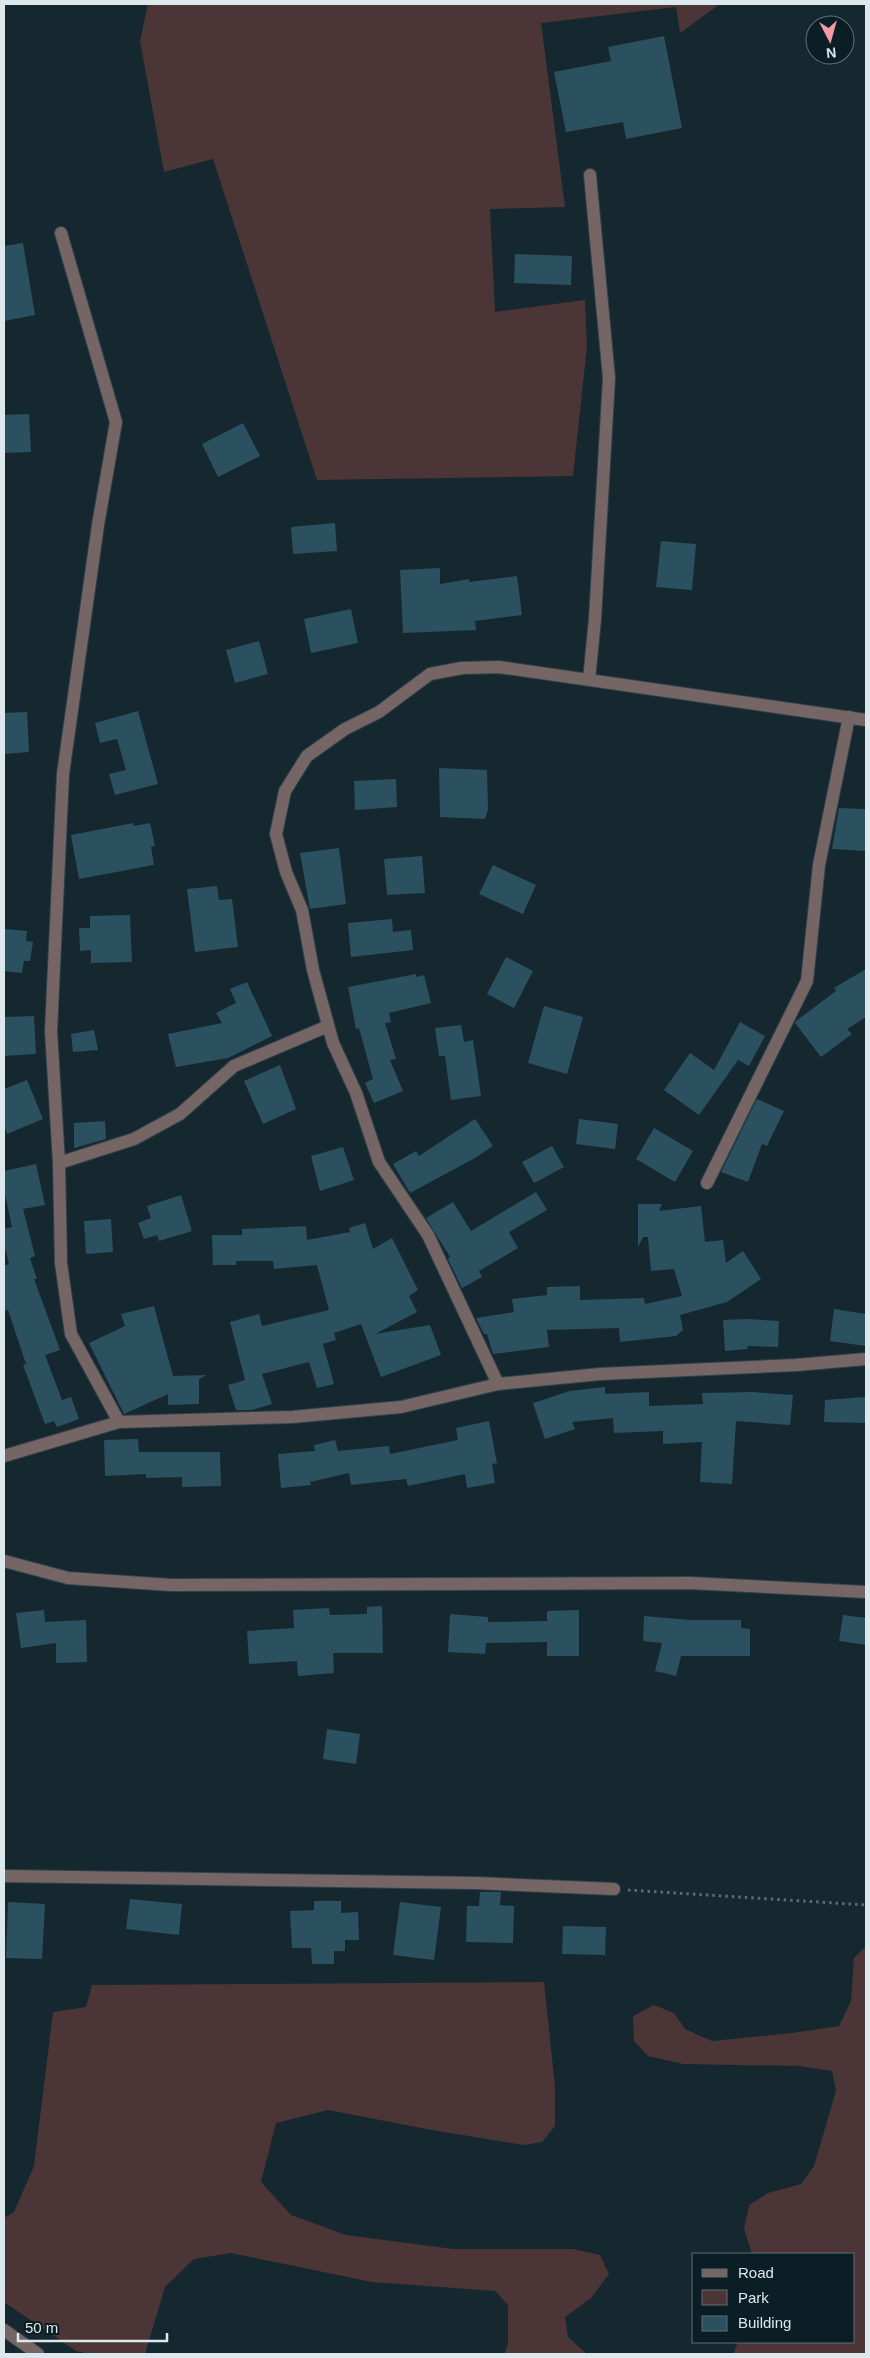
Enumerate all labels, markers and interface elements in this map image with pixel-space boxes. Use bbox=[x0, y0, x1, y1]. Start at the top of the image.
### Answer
north arrow bbox=[805, 15, 855, 65]
text: N bbox=[825, 44, 837, 61]
legend bbox=[692, 2253, 855, 2343]
text: Road bbox=[738, 2264, 774, 2281]
text: Park bbox=[738, 2289, 769, 2306]
scale bar bbox=[18, 2310, 166, 2342]
text: Building bbox=[738, 2314, 791, 2331]
text: 50 m bbox=[25, 2319, 58, 2336]

